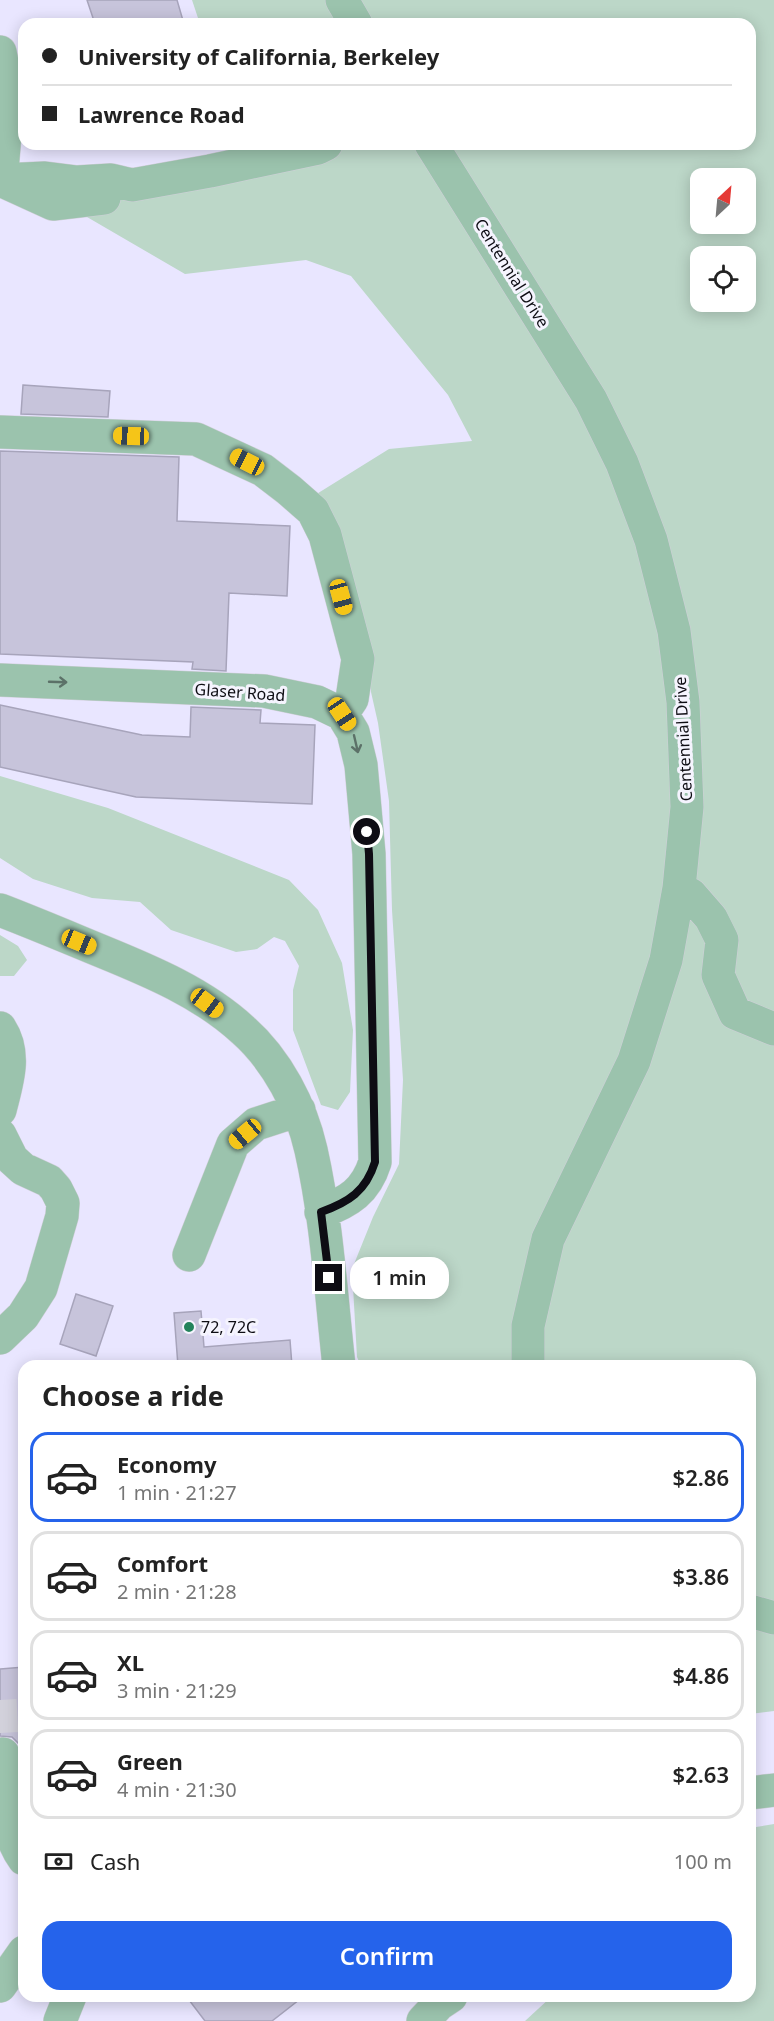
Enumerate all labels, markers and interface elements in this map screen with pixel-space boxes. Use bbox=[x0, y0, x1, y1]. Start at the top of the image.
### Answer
text: University of California, Berkeley bbox=[78, 41, 439, 71]
text: Lawrence Road bbox=[78, 99, 245, 129]
north arrow bbox=[690, 168, 756, 234]
map controls bbox=[690, 168, 756, 312]
street label: Centennial Drive bbox=[470, 214, 554, 332]
button: locate bbox=[690, 246, 756, 312]
car bbox=[113, 426, 149, 446]
car bbox=[227, 446, 267, 478]
car bbox=[328, 577, 354, 617]
street label: Centennial Drive bbox=[669, 676, 697, 802]
one-way arrow bbox=[48, 677, 68, 688]
street label: Glaser Road bbox=[194, 678, 286, 706]
car bbox=[324, 694, 360, 734]
one-way arrow bbox=[351, 734, 363, 753]
route start bbox=[353, 818, 380, 845]
car bbox=[59, 927, 99, 957]
car bbox=[187, 985, 227, 1021]
car bbox=[225, 1116, 265, 1152]
callout: 1 min bbox=[350, 1257, 449, 1299]
route end bbox=[315, 1264, 342, 1291]
text: 1 min bbox=[372, 1264, 427, 1291]
place label: 72, 72C bbox=[201, 1316, 256, 1338]
marker: 72, 72C bbox=[182, 1320, 196, 1334]
text: Choose a ride bbox=[42, 1377, 224, 1414]
text: Economy bbox=[117, 1449, 216, 1479]
icon: car bbox=[45, 1450, 99, 1504]
text: $2.86 bbox=[673, 1462, 729, 1492]
text: 1 min · 21:27 bbox=[117, 1479, 237, 1506]
text: Comfort bbox=[117, 1548, 208, 1578]
icon: car bbox=[45, 1549, 99, 1603]
text: $3.86 bbox=[673, 1561, 729, 1591]
text: 2 min · 21:28 bbox=[117, 1578, 237, 1605]
text: XL bbox=[117, 1647, 144, 1677]
icon: car bbox=[45, 1648, 99, 1702]
text: $4.86 bbox=[673, 1660, 729, 1690]
text: 3 min · 21:29 bbox=[117, 1677, 237, 1704]
text: Green bbox=[117, 1746, 183, 1776]
icon: car bbox=[45, 1747, 99, 1801]
text: $2.63 bbox=[673, 1759, 729, 1789]
text: 4 min · 21:30 bbox=[117, 1776, 237, 1803]
icon: cash bbox=[42, 1845, 75, 1878]
text: Cash bbox=[90, 1846, 140, 1876]
text: 100 m bbox=[674, 1848, 732, 1875]
button: Confirm bbox=[42, 1921, 732, 1990]

